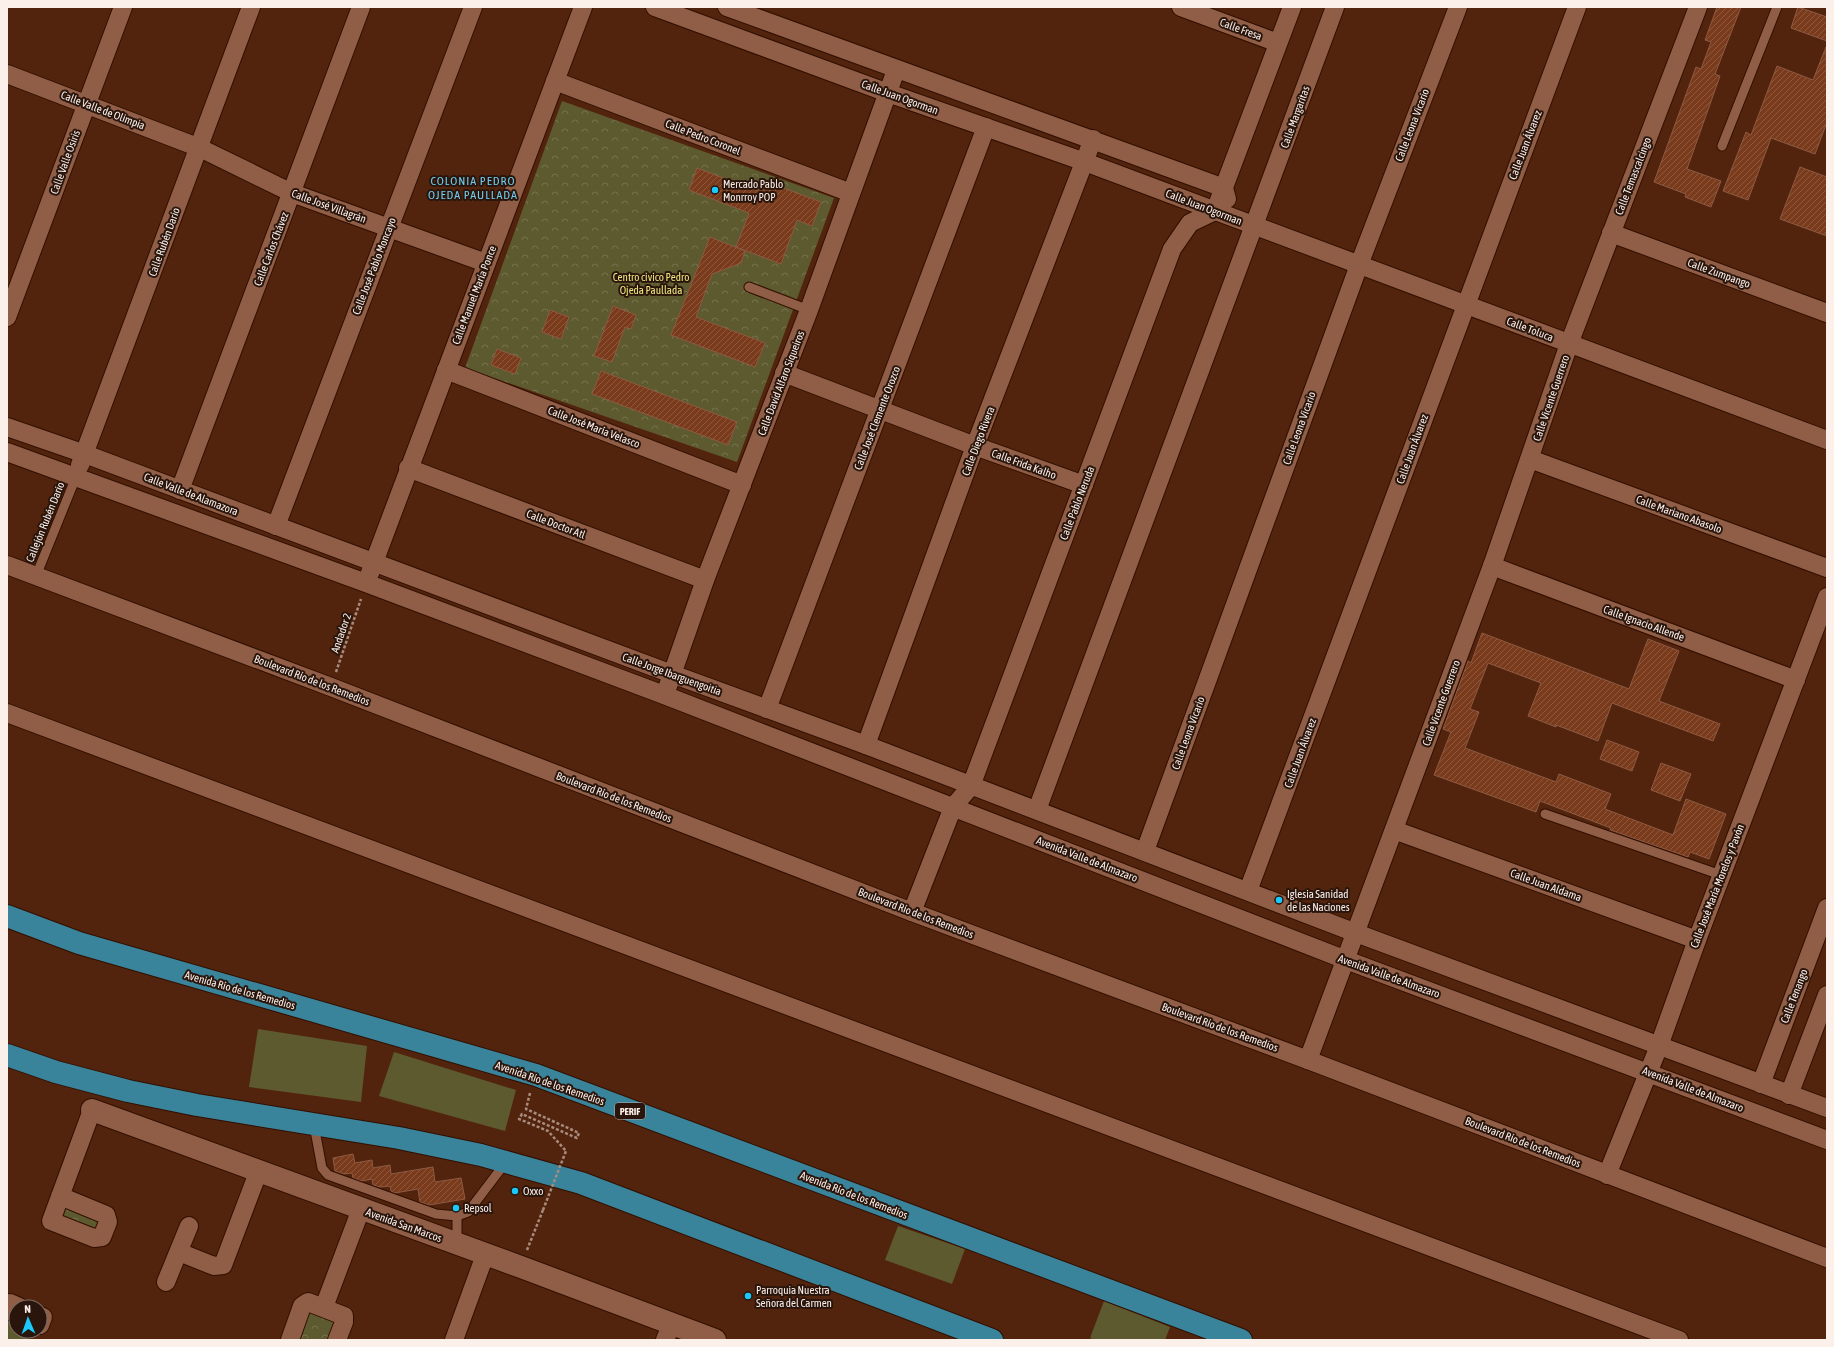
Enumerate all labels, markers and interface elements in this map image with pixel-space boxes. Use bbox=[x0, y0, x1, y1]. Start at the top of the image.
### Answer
street label: Calle Fresa bbox=[1218, 16, 1264, 42]
street label: Calle Juan Ogorman bbox=[860, 78, 940, 116]
street label: Calle Margaritas bbox=[1278, 84, 1312, 150]
street label: Calle Leona Vicario bbox=[1393, 87, 1431, 163]
street label: Calle Valle de Olimpia bbox=[59, 88, 147, 132]
street label: Calle Juan Álvarez bbox=[1506, 109, 1544, 181]
street label: Calle Pedro Coronel bbox=[664, 117, 742, 157]
street label: Calle Valle Osiris bbox=[48, 128, 82, 196]
street label: Calle Temascalcingo bbox=[1613, 136, 1653, 216]
district label: COLONIA PEDRO OJEDA PAULLADA bbox=[428, 174, 518, 202]
place label: Mercado Pablo Monrroy POP bbox=[723, 178, 783, 203]
marker: Mercado Pablo Monrroy POP bbox=[710, 185, 720, 195]
street label: Calle José Villagrán bbox=[290, 187, 368, 225]
street label: Calle Juan Ogorman bbox=[1164, 187, 1244, 227]
street label: Calle Rubén Dario bbox=[146, 206, 182, 278]
street label: Calle Carlos Chávez bbox=[251, 211, 291, 287]
street label: Calle José Pablo Moncayo bbox=[350, 216, 398, 316]
street label: Calle Manuel María Ponce bbox=[450, 244, 498, 346]
street label: Calle Zumpango bbox=[1686, 256, 1752, 290]
park label: Centro civico Pedro Ojeda Paullada bbox=[613, 271, 689, 296]
street label: Calle Toluca bbox=[1505, 315, 1555, 343]
street label: Calle David Alfaro Siqueiros bbox=[755, 329, 807, 437]
street label: Calle Vicente Guerrero bbox=[1531, 353, 1571, 443]
street label: Calle José Clemente Orozco bbox=[852, 365, 902, 471]
street label: Calle Leona Vicario bbox=[1280, 390, 1318, 466]
street label: Calle José María Velasco bbox=[546, 404, 642, 450]
street label: Calle Diego Rivera bbox=[959, 405, 997, 477]
street label: Calle Juan Álvarez bbox=[1394, 413, 1430, 485]
street label: Calle Frida Kalho bbox=[990, 447, 1058, 481]
street label: Calle Pablo Neruda bbox=[1057, 465, 1097, 541]
street label: Calle Valle de Alamazora bbox=[142, 470, 240, 518]
street label: Callejón Rubén Dario bbox=[23, 480, 67, 564]
street label: Calle Mariano Abasolo bbox=[1634, 493, 1724, 535]
street label: Calle Doctor Atl bbox=[525, 507, 587, 541]
street label: Calle Ignacio Allende bbox=[1602, 603, 1686, 643]
street label: Andador 2 bbox=[329, 611, 353, 655]
street label: Calle Jorge Ibarguengoitia bbox=[621, 651, 723, 697]
street label: Boulevard Río de los Remedios bbox=[253, 652, 372, 708]
street label: Calle Vicente Guerrero bbox=[1420, 659, 1462, 747]
street label: Calle Leona Vicario bbox=[1169, 695, 1207, 771]
street label: Calle Juan Álvarez bbox=[1282, 717, 1318, 789]
street label: Boulevard Río de los Remedios bbox=[555, 769, 674, 825]
street label: Calle José María Morelos y Pavón bbox=[1688, 822, 1746, 950]
street label: Avenida Valle de Almazaro bbox=[1035, 834, 1139, 884]
street label: Calle Juan Aldama bbox=[1509, 867, 1583, 903]
street label: Boulevard Río de los Remedios bbox=[857, 885, 976, 941]
place label: Iglesia Sanidad de las Naciones bbox=[1287, 888, 1350, 913]
marker: Iglesia Sanidad de las Naciones bbox=[1274, 895, 1284, 905]
street label: Avenida Valle de Almazaro bbox=[1336, 952, 1442, 1000]
street label: Calle Tenango bbox=[1778, 967, 1810, 1025]
street label: Avenida Río de los Remedios bbox=[183, 968, 297, 1012]
street label: Boulevard Río de los Remedios bbox=[1160, 1000, 1280, 1054]
street label: Avenida Río de los Remedios bbox=[494, 1059, 606, 1107]
street label: Avenida Valle de Almazaro bbox=[1641, 1064, 1745, 1114]
road number: PERIF bbox=[615, 1103, 645, 1119]
street label: Boulevard Río de los Remedios bbox=[1464, 1114, 1583, 1170]
street label: Avenida Río de los Remedios bbox=[798, 1169, 910, 1221]
place label: Oxxo bbox=[523, 1185, 543, 1197]
marker: Oxxo bbox=[510, 1186, 520, 1196]
place label: Repsol bbox=[464, 1202, 492, 1214]
marker: Repsol bbox=[451, 1203, 461, 1213]
street label: Avenida San Marcos bbox=[364, 1206, 444, 1244]
place label: Parroquia Nuestra Señora del Carmen bbox=[756, 1284, 832, 1309]
marker: Parroquia Nuestra Señora del Carmen bbox=[743, 1291, 753, 1301]
north arrow bbox=[8, 1299, 48, 1339]
text: N bbox=[24, 1303, 31, 1315]

